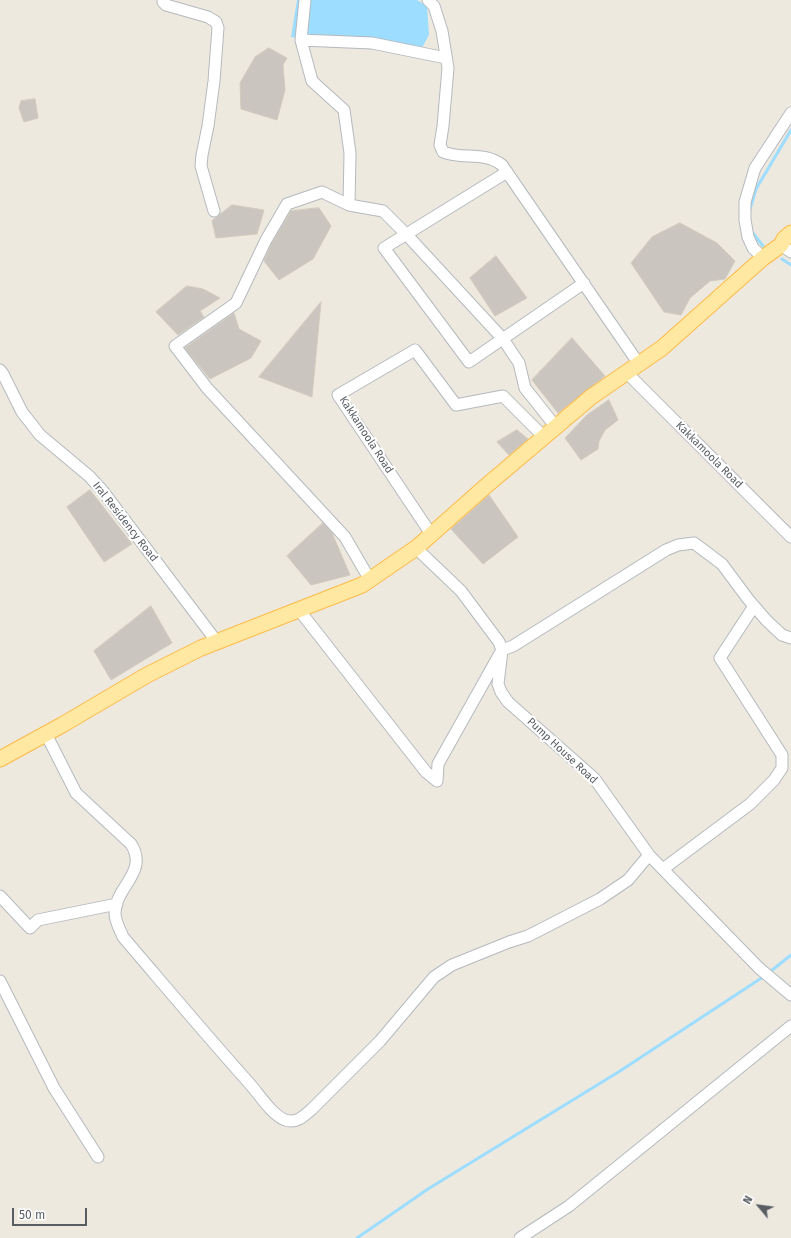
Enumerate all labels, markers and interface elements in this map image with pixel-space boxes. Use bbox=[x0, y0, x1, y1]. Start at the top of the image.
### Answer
street label: Kakkamoola Road bbox=[336, 394, 396, 476]
street label: Kakkamoola Road bbox=[673, 419, 745, 491]
street label: Iral Residency Road bbox=[90, 479, 160, 565]
street label: Pump House Road bbox=[524, 715, 600, 787]
north arrow bbox=[739, 1186, 779, 1226]
text: N bbox=[741, 1194, 756, 1206]
scale bar bbox=[14, 1200, 89, 1226]
text: 50 m bbox=[19, 1208, 45, 1222]

